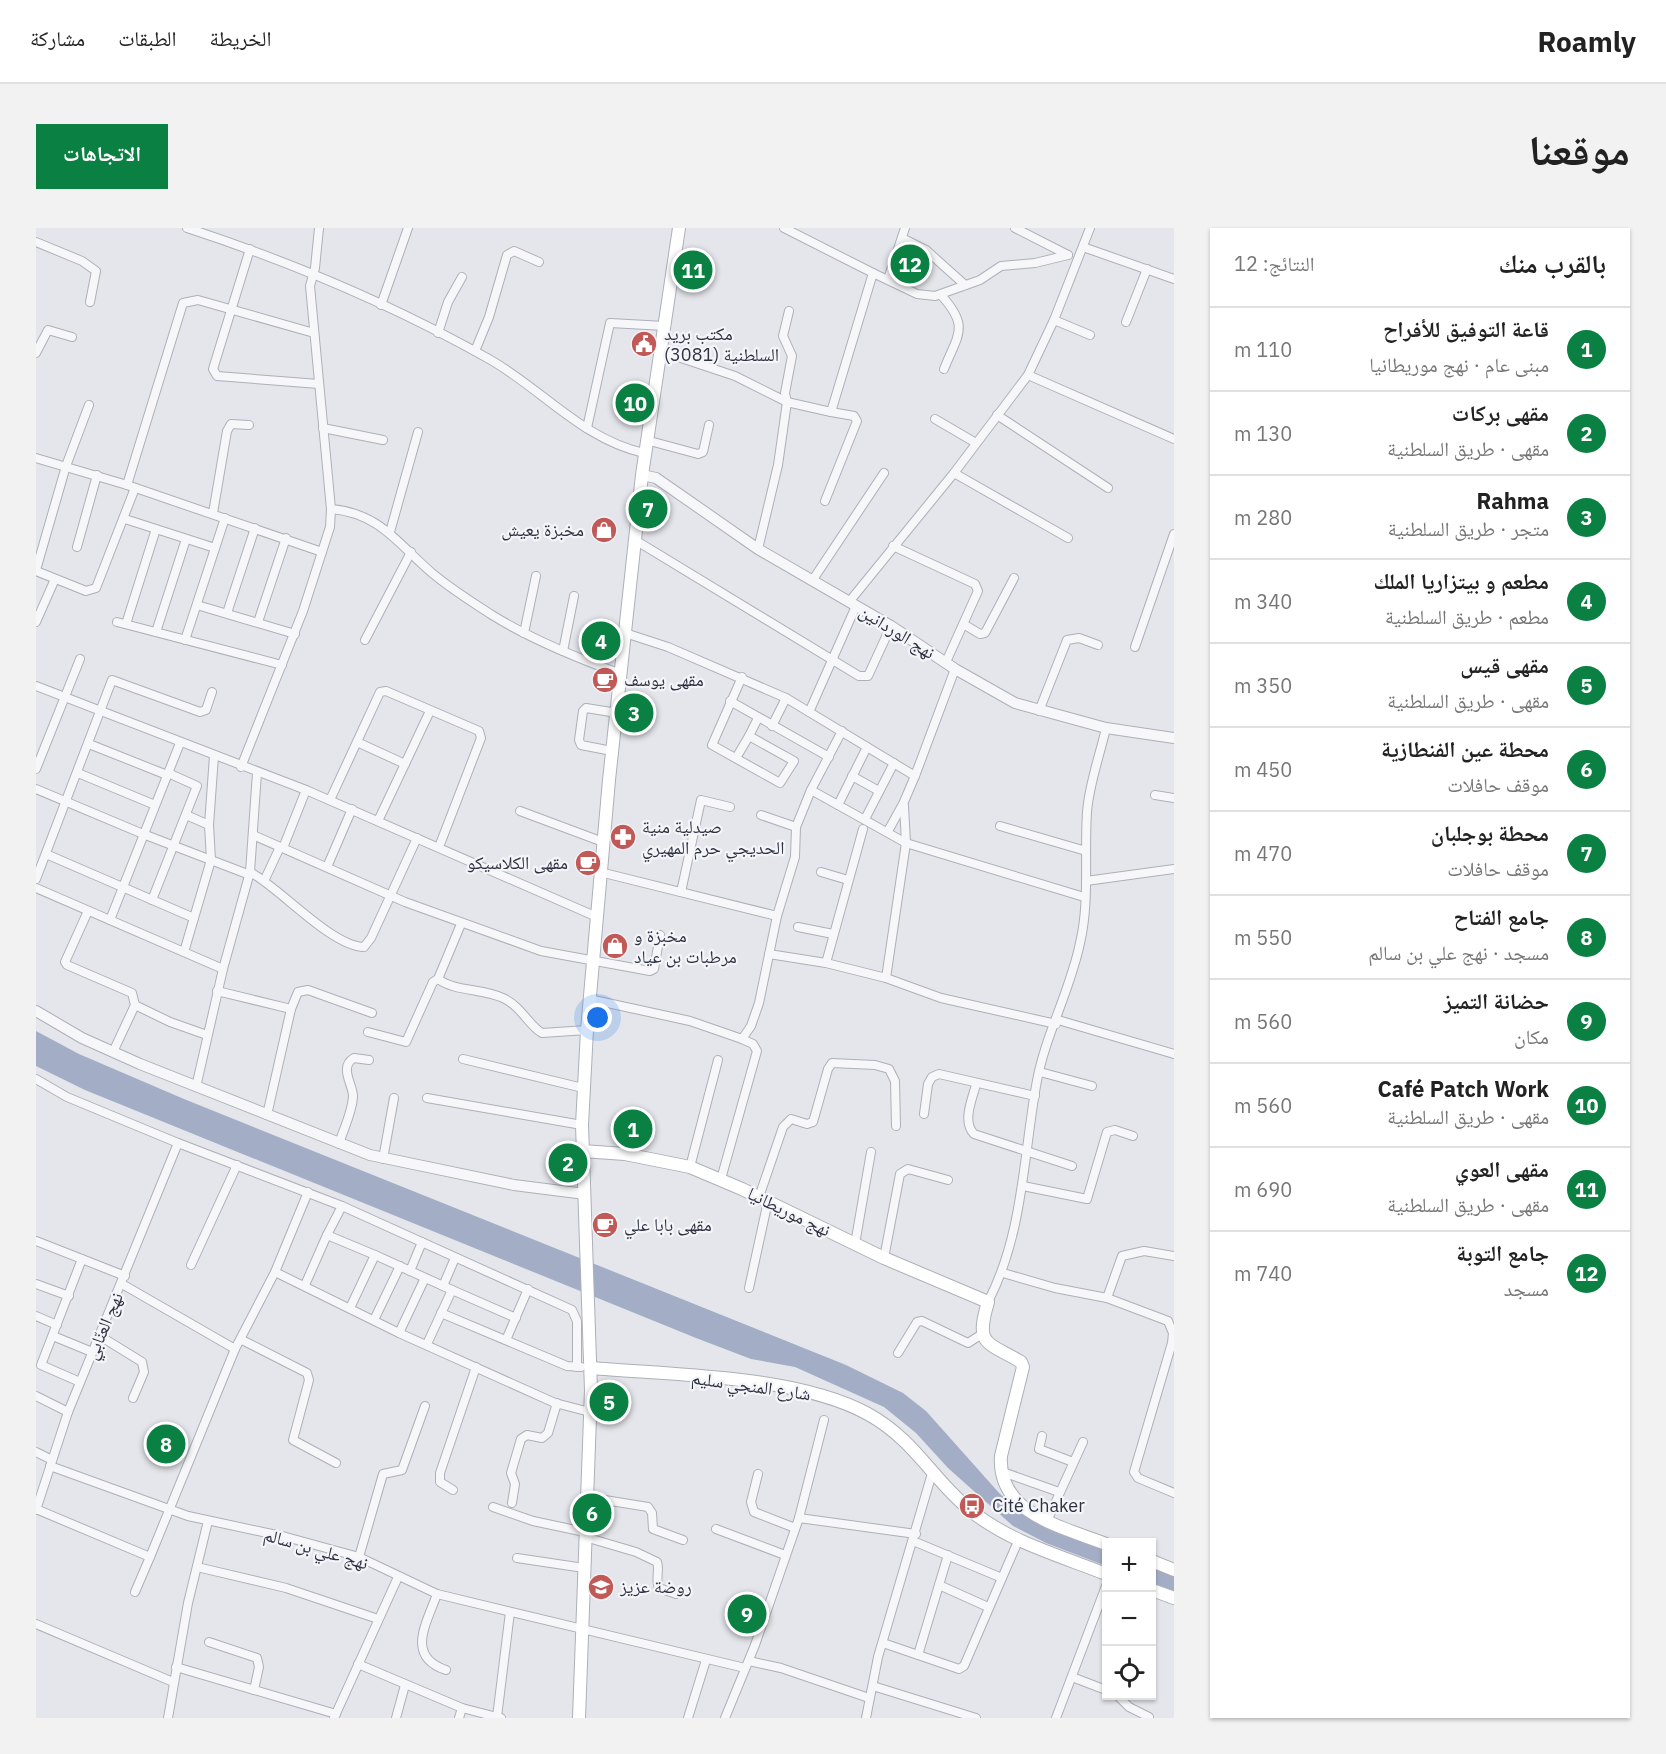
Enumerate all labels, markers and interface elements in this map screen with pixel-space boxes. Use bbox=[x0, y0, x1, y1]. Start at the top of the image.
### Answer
text: Roamly bbox=[1538, 23, 1636, 60]
text: مشاركة bbox=[30, 24, 85, 52]
text: الطبقات bbox=[118, 24, 177, 52]
text: الخريطة bbox=[210, 24, 271, 52]
text: موقعنا bbox=[1529, 122, 1630, 177]
button: الاتجاهات bbox=[36, 124, 168, 189]
pin: 12 bbox=[890, 242, 930, 286]
text: بالقرب منك bbox=[1498, 246, 1606, 280]
pin: 11 bbox=[674, 248, 712, 292]
text: النتائج: 12 bbox=[1234, 250, 1314, 277]
text: قاعة التوفيق للأفراح bbox=[1383, 314, 1549, 343]
place label: مكتب بريد السلطنية (3081) bbox=[664, 322, 779, 366]
public building icon: مكتب بريد السلطنية (3081) bbox=[629, 329, 659, 359]
text: 110 m bbox=[1234, 336, 1292, 363]
text: 1 bbox=[1581, 336, 1593, 363]
text: مبنى عام · نهج موريطانيا bbox=[1369, 351, 1549, 378]
pin: 10 bbox=[616, 380, 654, 426]
text: مقهى بركات bbox=[1452, 398, 1549, 427]
text: 130 m bbox=[1234, 420, 1292, 447]
text: 2 bbox=[1581, 420, 1593, 447]
text: مقهى · طريق السلطنية bbox=[1387, 435, 1549, 462]
pin: 7 bbox=[628, 486, 668, 532]
text: Rahma bbox=[1477, 486, 1549, 515]
text: 280 m bbox=[1234, 504, 1292, 531]
text: 3 bbox=[1581, 504, 1593, 531]
shop icon: مخبزة يعيش bbox=[589, 515, 619, 545]
text: متجر · طريق السلطنية bbox=[1388, 515, 1549, 542]
place label: مخبزة يعيش bbox=[501, 518, 584, 541]
text: مطعم و بيتزاريا الملك bbox=[1374, 566, 1549, 595]
text: 340 m bbox=[1234, 588, 1292, 615]
text: 4 bbox=[1581, 588, 1593, 615]
street label: نهج الوردانين bbox=[855, 599, 940, 665]
text: مطعم · طريق السلطنية bbox=[1385, 603, 1549, 630]
pin: 4 bbox=[582, 618, 620, 664]
text: مقهى قيس bbox=[1460, 650, 1549, 679]
cafe icon: مقهى يوسف bbox=[590, 665, 620, 695]
place label: مقهى يوسف bbox=[624, 668, 704, 691]
text: 350 m bbox=[1234, 672, 1292, 699]
text: 5 bbox=[1581, 672, 1593, 699]
text: مقهى · طريق السلطنية bbox=[1387, 687, 1549, 714]
pin: 3 bbox=[614, 690, 654, 736]
text: محطة عين الفنطازية bbox=[1381, 734, 1549, 763]
text: 450 m bbox=[1234, 756, 1292, 783]
text: 6 bbox=[1581, 756, 1593, 783]
text: موقف حافلات bbox=[1447, 771, 1549, 798]
place label: صيدلية منية الحديجي حرم المهيري bbox=[642, 815, 784, 863]
text: محطة بوجلبان bbox=[1431, 818, 1549, 847]
pharmacy icon: صيدلية منية الحديجي حرم المهيري bbox=[608, 822, 638, 852]
text: 470 m bbox=[1234, 840, 1292, 867]
text: 7 bbox=[1581, 840, 1593, 867]
cafe icon: مقهى الكلاسيكو bbox=[573, 848, 603, 878]
place label: مقهى الكلاسيكو bbox=[467, 851, 568, 874]
text: موقف حافلات bbox=[1447, 855, 1549, 882]
text: جامع الفتاح bbox=[1454, 902, 1549, 931]
place label: مخبزة و مرطبات بن عياد bbox=[634, 924, 737, 968]
text: 550 m bbox=[1234, 924, 1292, 951]
text: 8 bbox=[1581, 924, 1593, 951]
shop icon: مخبزة و مرطبات بن عياد bbox=[600, 931, 630, 961]
text: مسجد · نهج علي بن سالم bbox=[1368, 939, 1549, 966]
text: حضانة التميز bbox=[1444, 986, 1549, 1015]
your location bbox=[583, 1003, 612, 1032]
text: 560 m bbox=[1234, 1008, 1292, 1035]
text: 9 bbox=[1581, 1008, 1593, 1035]
text: مكان bbox=[1514, 1023, 1549, 1050]
text: Café Patch Work bbox=[1377, 1074, 1549, 1103]
text: 560 m bbox=[1234, 1092, 1292, 1119]
text: 10 bbox=[1575, 1092, 1599, 1119]
text: مقهى · طريق السلطنية bbox=[1387, 1103, 1549, 1130]
pin: 1 bbox=[614, 1106, 652, 1152]
pin: 2 bbox=[548, 1140, 588, 1186]
text: مقهى العوي bbox=[1455, 1154, 1549, 1183]
text: 690 m bbox=[1234, 1176, 1292, 1203]
text: 11 bbox=[1575, 1176, 1599, 1203]
street label: نهج موريطانيا bbox=[743, 1182, 835, 1242]
text: مقهى · طريق السلطنية bbox=[1387, 1191, 1549, 1218]
cafe icon: مقهى بابا علي bbox=[590, 1210, 620, 1240]
place label: مقهى بابا علي bbox=[624, 1213, 712, 1240]
text: جامع التوبة bbox=[1456, 1238, 1549, 1267]
text: 740 m bbox=[1234, 1260, 1292, 1287]
text: 12 bbox=[1575, 1260, 1599, 1287]
text: مسجد bbox=[1504, 1275, 1549, 1302]
street label: نهج العنّابي bbox=[79, 1289, 131, 1364]
street label: شارع المنجي سليم bbox=[690, 1366, 812, 1409]
pin: 5 bbox=[590, 1380, 628, 1424]
pin: 8 bbox=[146, 1422, 186, 1466]
pin: 6 bbox=[572, 1490, 612, 1536]
bus stop icon: Cité Chaker bbox=[957, 1491, 987, 1521]
place label: Cité Chaker bbox=[992, 1494, 1085, 1517]
street label: نهج علي بن سالم bbox=[260, 1523, 371, 1578]
map controls bbox=[1102, 1538, 1156, 1700]
button: + bbox=[1102, 1538, 1156, 1592]
school or university icon: روضة عزيز bbox=[586, 1572, 616, 1602]
place label: روضة عزيز bbox=[619, 1575, 692, 1598]
pin: 9 bbox=[728, 1592, 766, 1636]
button: − bbox=[1102, 1592, 1156, 1646]
button: locate bbox=[1102, 1646, 1156, 1700]

